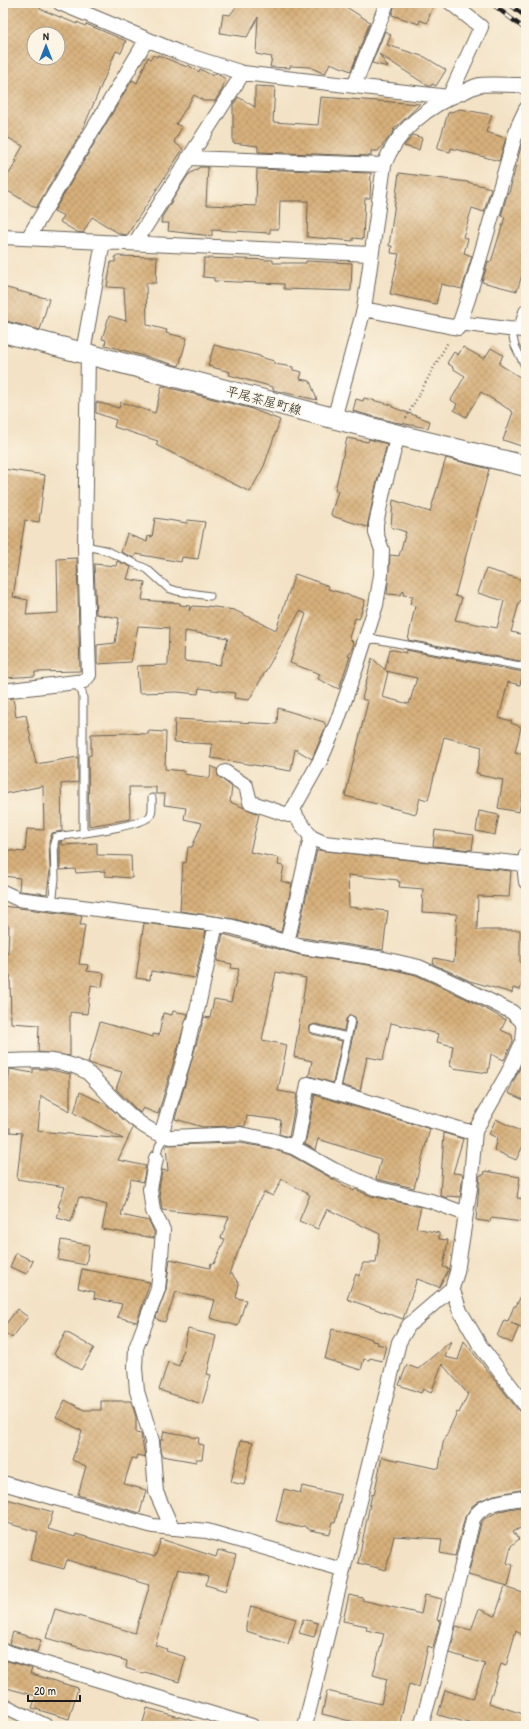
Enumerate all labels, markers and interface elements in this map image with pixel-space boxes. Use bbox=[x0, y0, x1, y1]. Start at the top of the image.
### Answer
north arrow bbox=[26, 26, 66, 66]
text: N bbox=[43, 29, 49, 43]
street label: 平尾茶屋町線 bbox=[224, 381, 305, 419]
scale bar bbox=[28, 1677, 80, 1703]
text: 20 m bbox=[34, 1682, 56, 1699]

